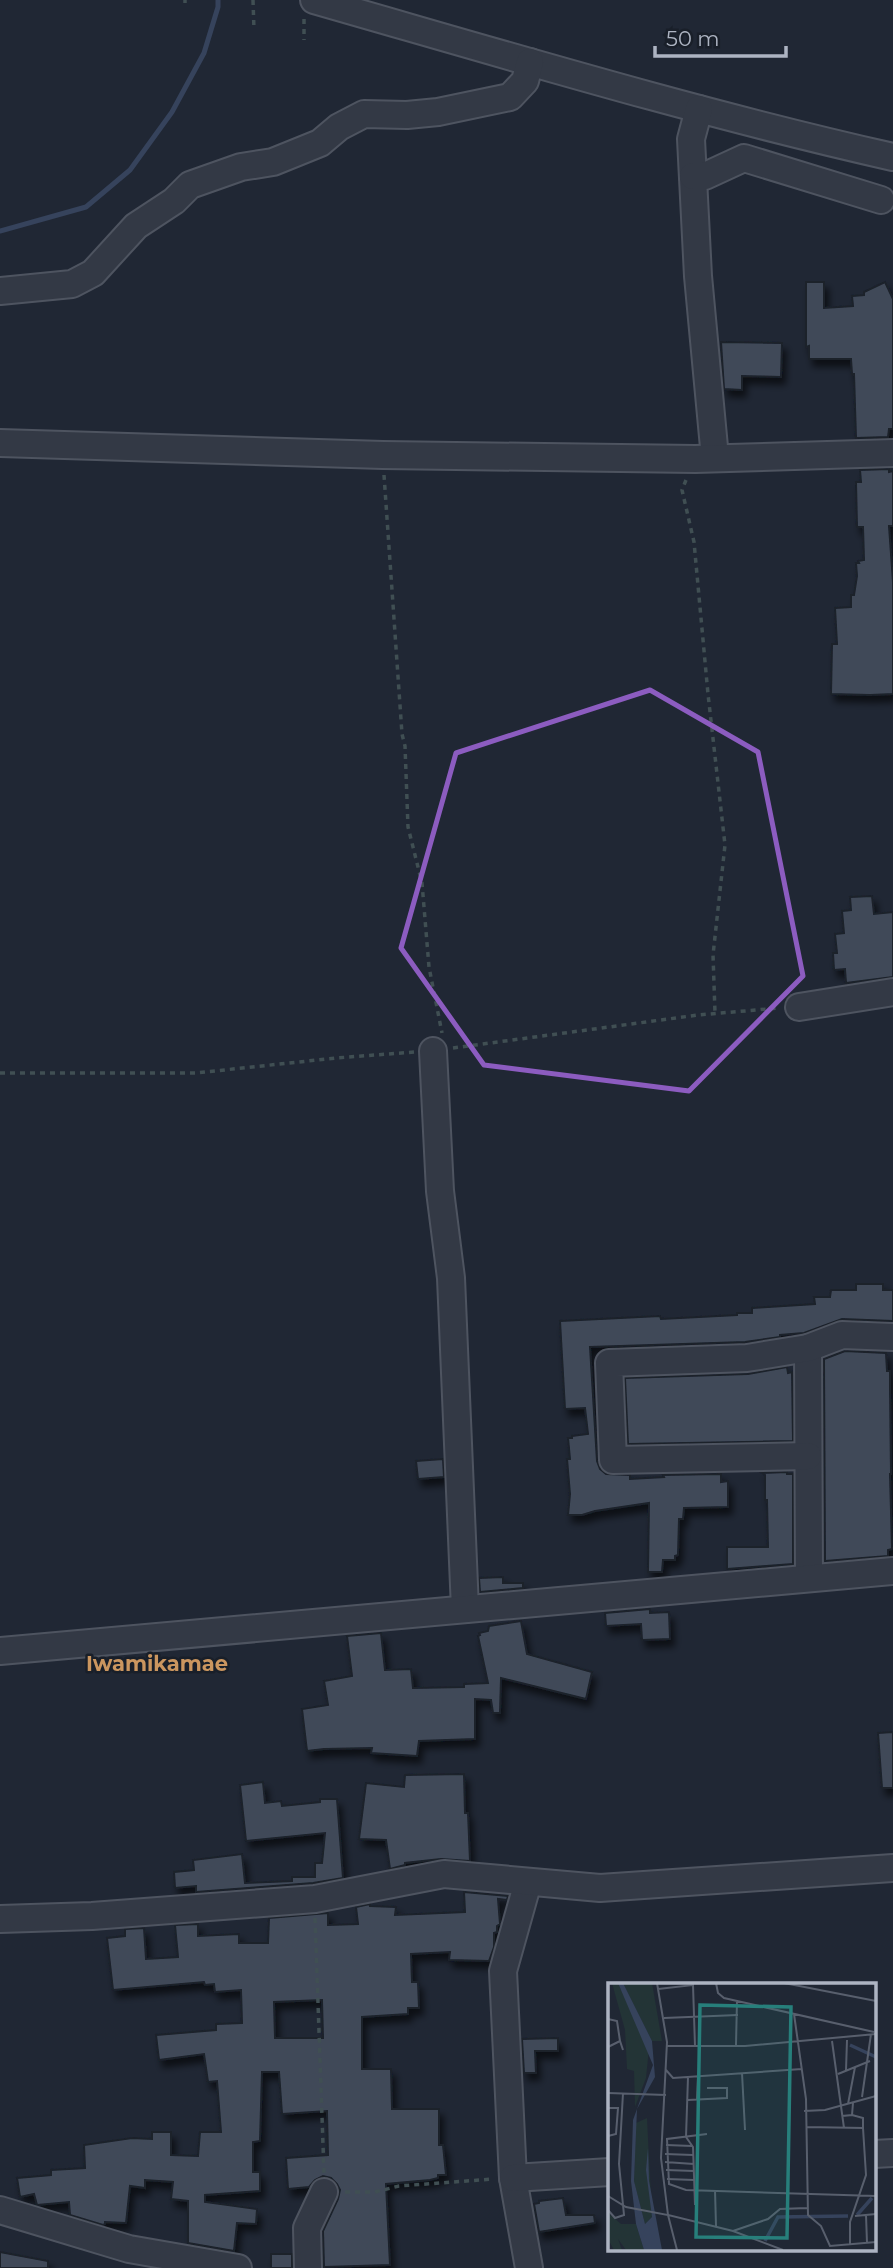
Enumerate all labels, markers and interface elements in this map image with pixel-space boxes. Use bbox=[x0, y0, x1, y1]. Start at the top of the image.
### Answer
scale bar bbox=[655, 14, 786, 58]
text: 50 m bbox=[666, 26, 720, 51]
district label: Iwamikamae bbox=[86, 1651, 228, 1676]
inset map bbox=[608, 1983, 876, 2250]

